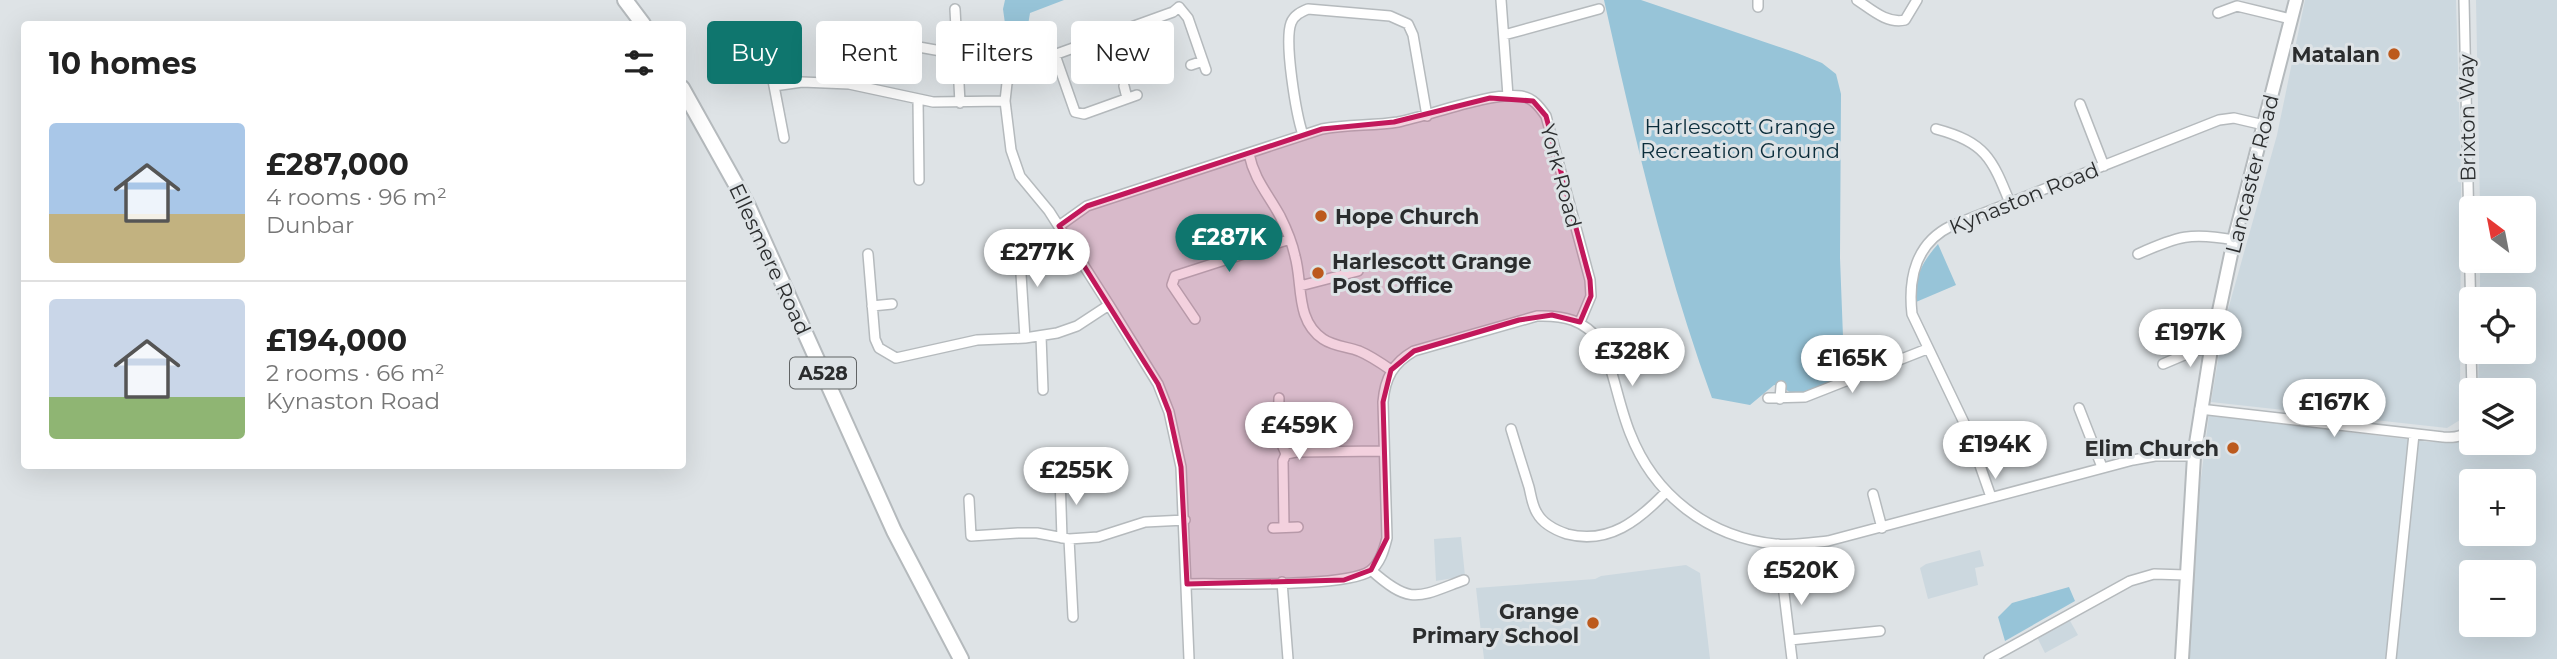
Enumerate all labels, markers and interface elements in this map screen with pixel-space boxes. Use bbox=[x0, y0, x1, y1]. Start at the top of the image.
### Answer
chip: Buy bbox=[707, 21, 802, 84]
chip: Rent bbox=[816, 21, 922, 84]
chip: Filters bbox=[936, 21, 1057, 84]
chip: New bbox=[1071, 21, 1174, 84]
place label: Matalan bbox=[2291, 42, 2380, 67]
icon: filters bbox=[620, 44, 658, 82]
text: 10 homes bbox=[49, 45, 197, 82]
marker: Matalan bbox=[2386, 46, 2402, 62]
street label: Brixton Way bbox=[2453, 53, 2481, 182]
street label: Lancaster Road bbox=[2220, 92, 2284, 256]
park label: Harlescott Grange Recreation Ground bbox=[1640, 114, 1840, 163]
street label: York Road bbox=[1535, 121, 1587, 231]
text: £287,000 bbox=[266, 146, 409, 183]
icon: home bbox=[105, 151, 189, 235]
street label: Kynaston Road bbox=[1946, 157, 2102, 239]
street label: Ellesmere Road bbox=[724, 179, 816, 339]
text: 4 rooms · 96 m² bbox=[266, 183, 447, 211]
north arrow bbox=[2459, 196, 2536, 273]
map controls bbox=[2459, 196, 2536, 637]
place label: Hope Church bbox=[1335, 204, 1479, 229]
marker: Hope Church bbox=[1313, 208, 1329, 224]
text: Dunbar bbox=[266, 211, 354, 239]
pin: £287K bbox=[1180, 215, 1278, 274]
text: £287K bbox=[1191, 223, 1267, 251]
pin: £277K bbox=[988, 230, 1086, 289]
text: £277K bbox=[1000, 238, 1074, 266]
place label: Harlescott Grange Post Office bbox=[1332, 249, 1532, 298]
marker: Harlescott Grange Post Office bbox=[1310, 265, 1326, 281]
button: locate bbox=[2459, 287, 2536, 364]
pin: £197K bbox=[2141, 310, 2239, 369]
text: £197K bbox=[2155, 318, 2225, 346]
text: £194,000 bbox=[266, 322, 407, 359]
icon: home bbox=[105, 327, 189, 411]
pin: £328K bbox=[1583, 328, 1681, 388]
pin: £165K bbox=[1803, 336, 1901, 395]
text: £328K bbox=[1595, 337, 1669, 365]
text: £165K bbox=[1817, 344, 1887, 372]
road number: A528 bbox=[790, 358, 856, 388]
text: 2 rooms · 66 m² bbox=[266, 359, 445, 387]
button: layers bbox=[2459, 378, 2536, 455]
pin: £167K bbox=[2285, 380, 2383, 439]
text: Kynaston Road bbox=[266, 387, 440, 415]
text: £167K bbox=[2299, 388, 2369, 416]
pin: £459K bbox=[1250, 402, 1348, 462]
text: £459K bbox=[1261, 411, 1337, 439]
pin: £194K bbox=[1946, 421, 2044, 481]
text: £194K bbox=[1959, 430, 2031, 458]
place label: Elim Church bbox=[2084, 436, 2219, 461]
marker: Elim Church bbox=[2225, 440, 2241, 456]
pin: £255K bbox=[1027, 448, 1125, 507]
text: £255K bbox=[1040, 456, 1112, 484]
button: + bbox=[2459, 469, 2536, 546]
pin: £520K bbox=[1752, 548, 1850, 607]
text: £520K bbox=[1764, 556, 1838, 584]
button: − bbox=[2459, 560, 2536, 637]
place label: Grange Primary School bbox=[1412, 599, 1579, 648]
marker: Grange Primary School bbox=[1585, 615, 1601, 631]

